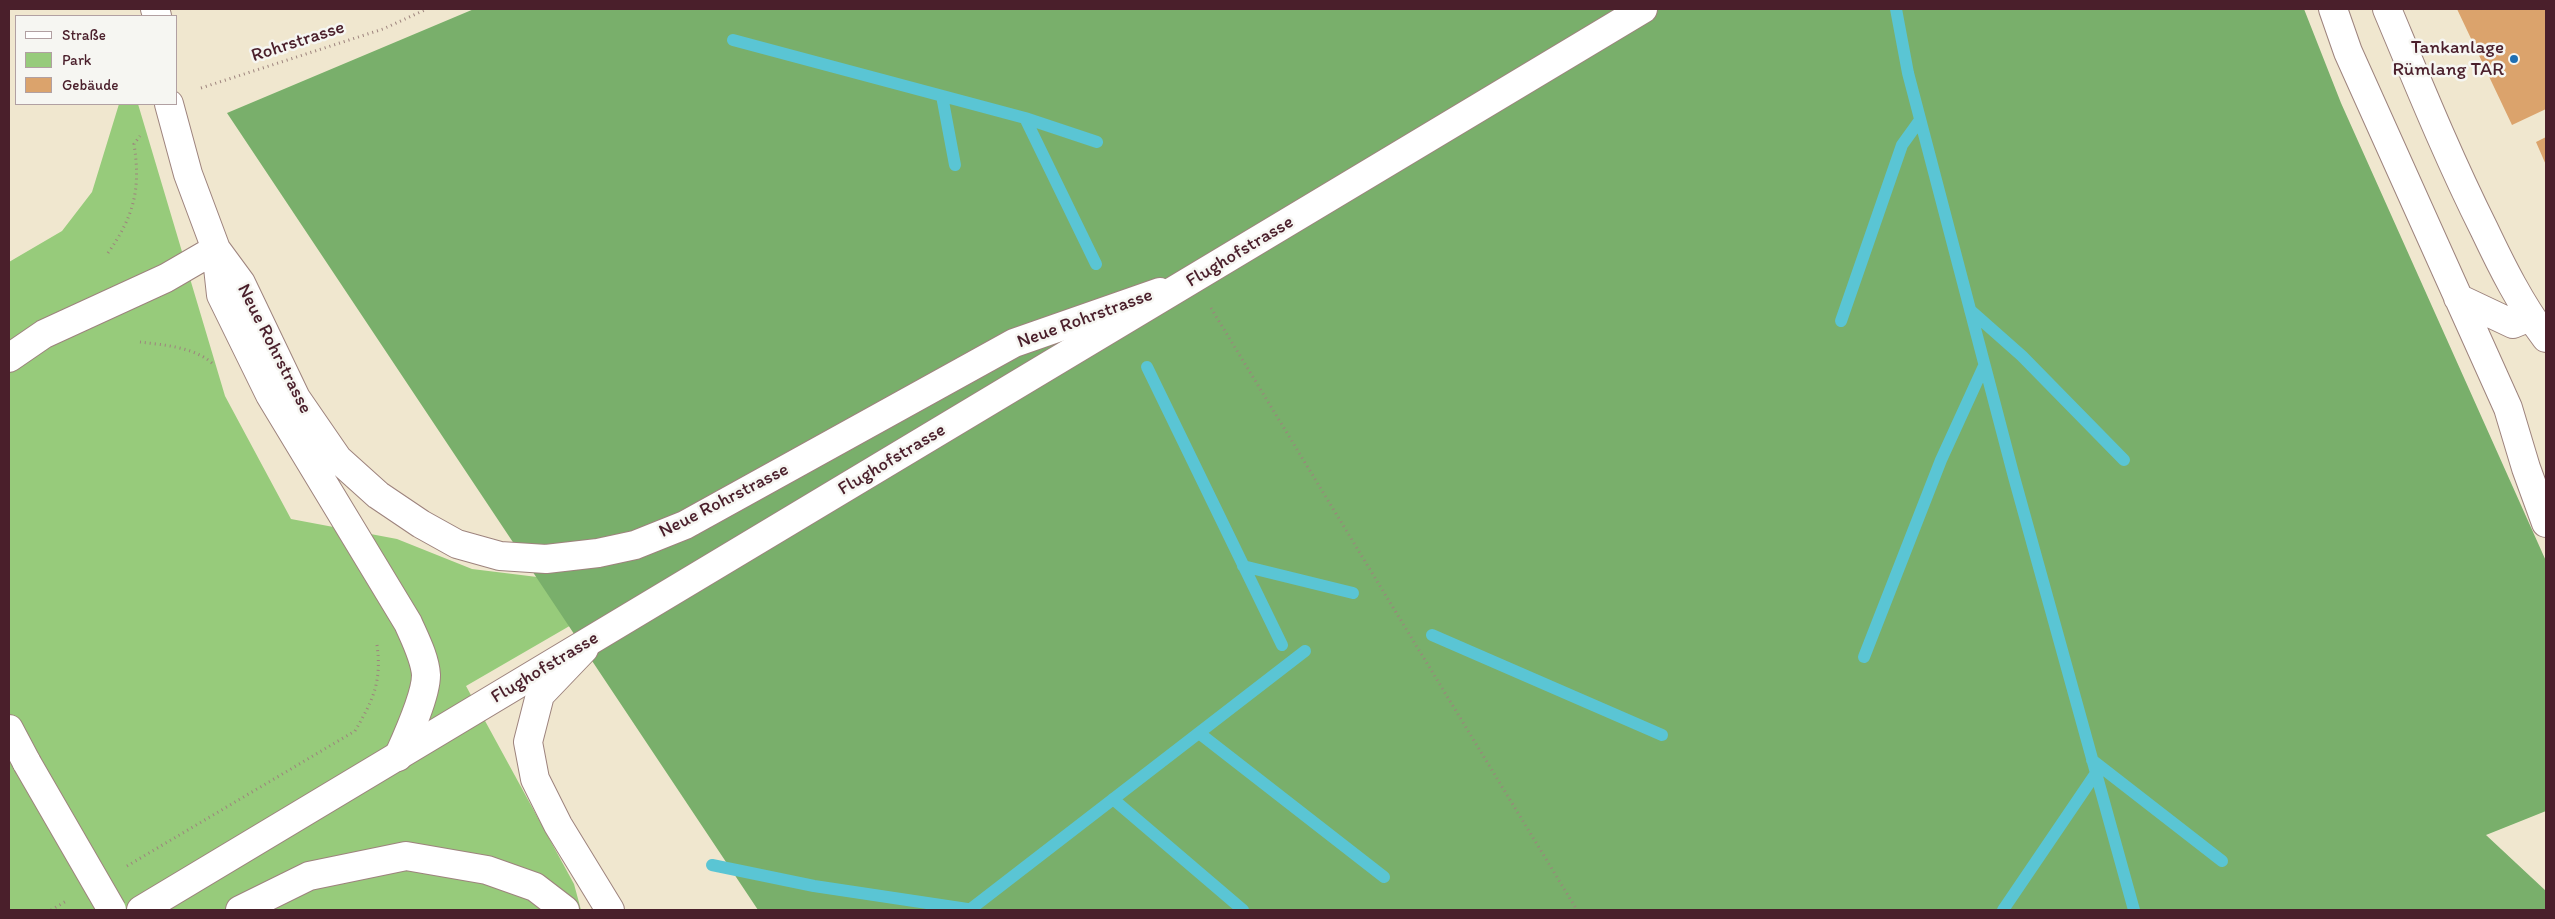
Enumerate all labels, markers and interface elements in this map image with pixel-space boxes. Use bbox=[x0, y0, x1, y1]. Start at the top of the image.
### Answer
legend bbox=[15, 15, 178, 105]
street label: Rohrstrasse bbox=[248, 16, 348, 68]
text: Straße bbox=[62, 26, 106, 44]
place label: Tankanlage Rümlang TAR bbox=[2392, 37, 2504, 81]
text: Park bbox=[62, 51, 92, 69]
marker: Tankanlage Rümlang TAR bbox=[2508, 53, 2520, 65]
text: Gebäude bbox=[62, 76, 119, 94]
street label: Flughofstrasse bbox=[1182, 211, 1298, 293]
street label: Neue Rohrstrasse bbox=[231, 280, 317, 418]
street label: Neue Rohrstrasse bbox=[1014, 284, 1156, 354]
street label: Flughofstrasse bbox=[834, 419, 950, 501]
street label: Neue Rohrstrasse bbox=[655, 458, 793, 544]
street label: Flughofstrasse bbox=[487, 627, 603, 709]

